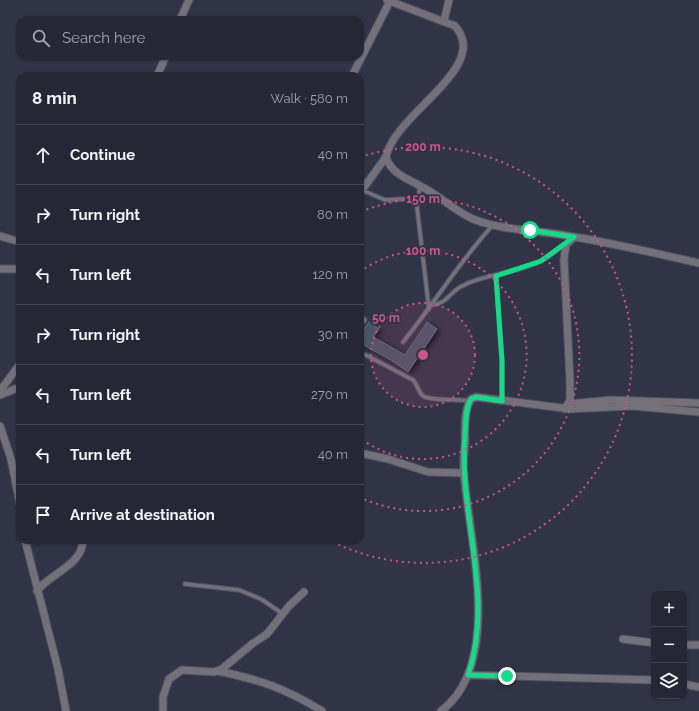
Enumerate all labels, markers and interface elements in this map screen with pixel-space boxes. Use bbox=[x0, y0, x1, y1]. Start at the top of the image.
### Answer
search box bbox=[16, 16, 364, 60]
icon: search bbox=[30, 27, 52, 49]
text: Search here bbox=[62, 29, 145, 47]
text: 8 min bbox=[32, 88, 77, 108]
text: Walk · 580 m bbox=[270, 91, 348, 106]
text: 200 m bbox=[405, 140, 441, 154]
icon: ahead bbox=[32, 144, 54, 166]
text: Continue bbox=[70, 146, 135, 164]
text: 40 m bbox=[318, 147, 348, 162]
text: 150 m bbox=[406, 192, 440, 206]
icon: right bbox=[32, 204, 54, 226]
text: Turn right bbox=[70, 206, 140, 224]
text: 80 m bbox=[317, 207, 348, 222]
route start bbox=[521, 221, 539, 239]
text: 100 m bbox=[406, 244, 440, 258]
icon: left bbox=[32, 264, 54, 286]
text: Turn left bbox=[70, 266, 131, 284]
text: 120 m bbox=[312, 267, 348, 282]
text: 50 m bbox=[372, 311, 400, 325]
icon: right bbox=[32, 324, 54, 346]
text: Turn right bbox=[70, 326, 140, 344]
text: 30 m bbox=[318, 327, 348, 342]
centre of rings bbox=[416, 348, 430, 362]
icon: left bbox=[32, 384, 54, 406]
text: Turn left bbox=[70, 386, 131, 404]
text: 270 m bbox=[311, 387, 348, 402]
icon: left bbox=[32, 444, 54, 466]
text: Turn left bbox=[70, 446, 131, 464]
text: 40 m bbox=[318, 447, 348, 462]
icon: arrive bbox=[32, 504, 54, 526]
text: Arrive at destination bbox=[70, 506, 215, 524]
map controls bbox=[651, 591, 687, 699]
button: + bbox=[651, 591, 687, 627]
button: − bbox=[651, 627, 687, 663]
button: layers bbox=[651, 663, 687, 699]
route end bbox=[498, 667, 516, 685]

